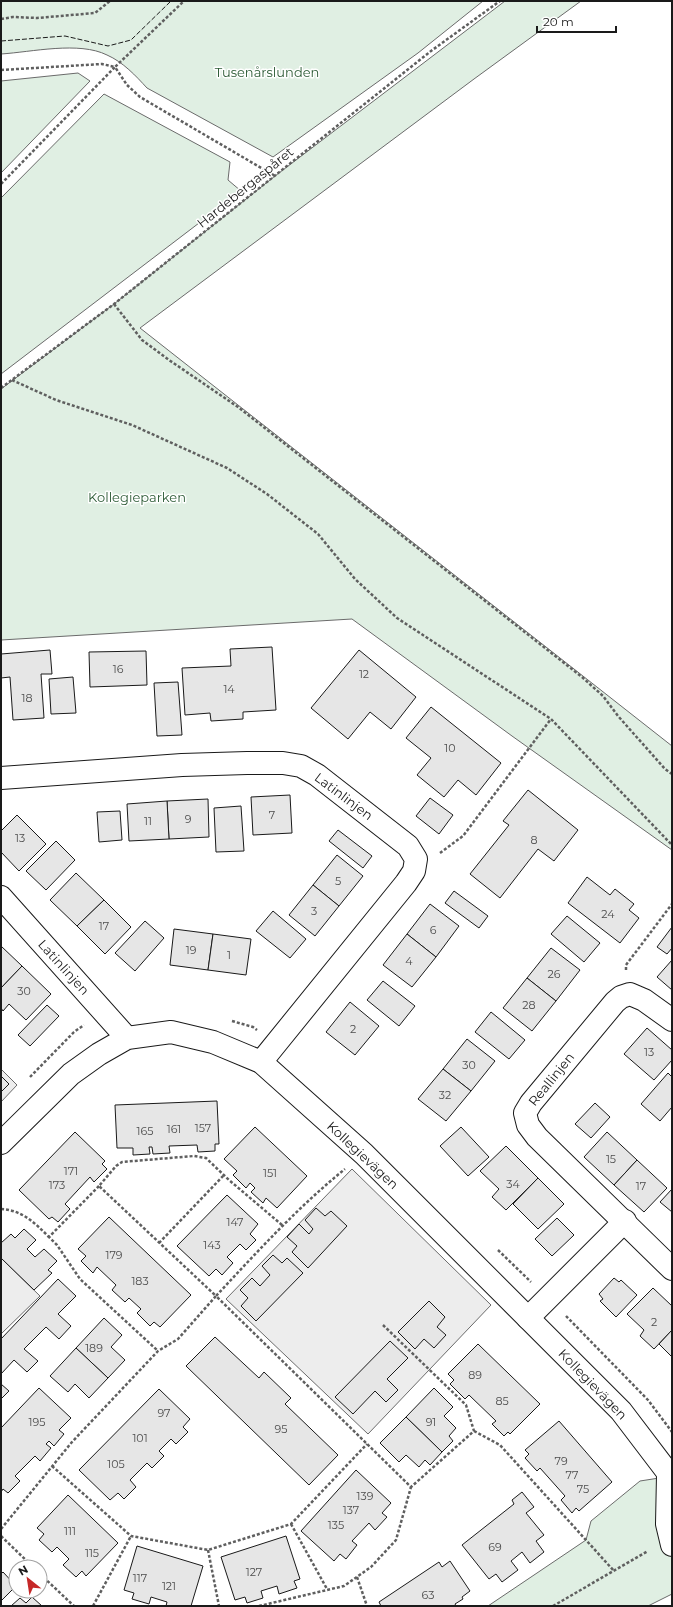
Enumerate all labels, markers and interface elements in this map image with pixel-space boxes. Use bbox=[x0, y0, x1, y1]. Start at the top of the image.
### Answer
scale bar bbox=[537, 8, 616, 34]
text: 20 m bbox=[543, 14, 574, 29]
park label: Tusenårslunden bbox=[215, 64, 319, 80]
street label: Hardebergaspåret bbox=[194, 143, 296, 231]
park label: Kollegieparken bbox=[88, 489, 186, 505]
house number: 16 bbox=[113, 662, 124, 676]
house number: 12 bbox=[359, 667, 369, 681]
house number: 14 bbox=[223, 682, 235, 696]
house number: 18 bbox=[22, 691, 33, 705]
house number: 10 bbox=[444, 741, 456, 755]
street label: Latinlinjen bbox=[312, 769, 376, 823]
house number: 7 bbox=[269, 808, 275, 822]
house number: 9 bbox=[185, 812, 192, 826]
house number: 11 bbox=[144, 814, 152, 828]
house number: 13 bbox=[15, 831, 25, 845]
house number: 8 bbox=[530, 833, 538, 847]
house number: 5 bbox=[335, 874, 341, 888]
house number: 3 bbox=[311, 904, 317, 918]
house number: 24 bbox=[601, 907, 615, 921]
house number: 17 bbox=[99, 919, 109, 933]
house number: 6 bbox=[430, 923, 437, 937]
street label: Latinlinjen bbox=[35, 936, 93, 998]
house number: 19 bbox=[186, 943, 197, 957]
house number: 1 bbox=[227, 948, 231, 962]
house number: 4 bbox=[405, 954, 413, 968]
house number: 26 bbox=[548, 967, 561, 981]
house number: 30 bbox=[17, 984, 31, 998]
house number: 28 bbox=[522, 998, 536, 1012]
house number: 2 bbox=[350, 1022, 356, 1036]
house number: 13 bbox=[644, 1045, 654, 1059]
street label: Reallinjen bbox=[525, 1049, 577, 1109]
house number: 30 bbox=[462, 1058, 476, 1072]
house number: 32 bbox=[439, 1088, 451, 1102]
street label: Kollegievägen bbox=[324, 1118, 402, 1192]
house number: 157 bbox=[195, 1121, 211, 1135]
house number: 161 bbox=[167, 1122, 181, 1136]
house number: 165 bbox=[137, 1124, 153, 1138]
house number: 15 bbox=[606, 1152, 616, 1166]
house number: 171 bbox=[64, 1164, 78, 1178]
house number: 151 bbox=[263, 1166, 277, 1180]
house number: 34 bbox=[506, 1177, 520, 1191]
house number: 173 bbox=[49, 1178, 65, 1192]
house number: 17 bbox=[636, 1179, 646, 1193]
house number: 147 bbox=[226, 1215, 244, 1229]
house number: 143 bbox=[203, 1238, 221, 1252]
house number: 179 bbox=[105, 1248, 123, 1262]
house number: 183 bbox=[131, 1274, 149, 1288]
house number: 2 bbox=[651, 1315, 657, 1329]
house number: 189 bbox=[85, 1341, 103, 1355]
street label: Kollegievägen bbox=[555, 1345, 631, 1423]
house number: 89 bbox=[468, 1368, 482, 1382]
house number: 85 bbox=[495, 1394, 509, 1408]
house number: 97 bbox=[157, 1406, 171, 1420]
house number: 195 bbox=[29, 1415, 45, 1429]
house number: 91 bbox=[426, 1415, 436, 1429]
house number: 95 bbox=[275, 1422, 287, 1436]
house number: 101 bbox=[132, 1431, 148, 1445]
house number: 79 bbox=[554, 1454, 568, 1468]
house number: 105 bbox=[107, 1457, 125, 1471]
house number: 77 bbox=[566, 1468, 578, 1482]
house number: 75 bbox=[577, 1482, 589, 1496]
house number: 139 bbox=[357, 1489, 374, 1503]
house number: 137 bbox=[343, 1503, 359, 1517]
house number: 135 bbox=[328, 1518, 344, 1532]
house number: 111 bbox=[64, 1524, 76, 1538]
house number: 69 bbox=[488, 1540, 502, 1554]
house number: 115 bbox=[85, 1546, 99, 1560]
north arrow bbox=[8, 1559, 48, 1599]
text: N bbox=[16, 1562, 30, 1579]
house number: 127 bbox=[246, 1565, 262, 1579]
house number: 117 bbox=[133, 1571, 147, 1585]
house number: 121 bbox=[162, 1579, 176, 1593]
house number: 63 bbox=[422, 1588, 434, 1602]

